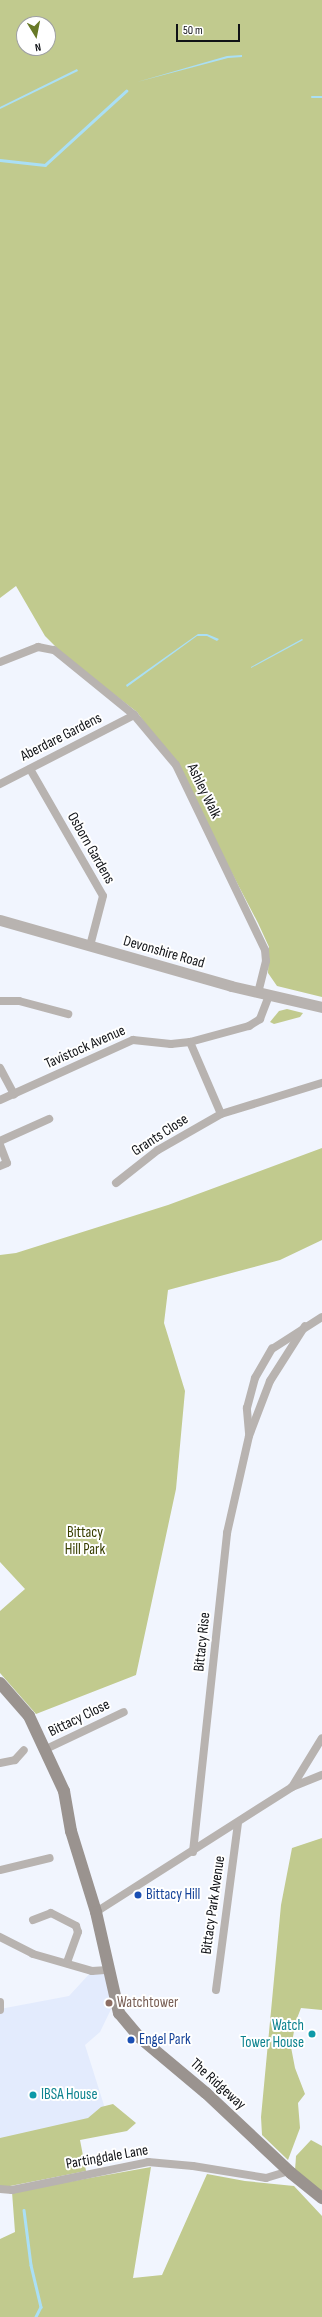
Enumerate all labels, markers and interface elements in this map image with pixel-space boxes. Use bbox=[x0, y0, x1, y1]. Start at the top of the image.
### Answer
north arrow bbox=[16, 16, 56, 56]
scale bar bbox=[178, 16, 242, 42]
text: 50 m bbox=[183, 23, 203, 38]
text: N bbox=[34, 40, 42, 54]
street label: Aberdare Gardens bbox=[17, 709, 105, 765]
street label: Ashley Walk bbox=[183, 761, 225, 821]
street label: Osborn Gardens bbox=[63, 809, 119, 887]
street label: Devonshire Road bbox=[121, 932, 207, 972]
street label: Tavistock Avenue bbox=[42, 1021, 128, 1073]
street label: Grants Close bbox=[128, 1110, 192, 1160]
park label: Bittacy Hill Park bbox=[65, 1523, 105, 1558]
street label: Bittacy Rise bbox=[190, 1611, 214, 1673]
street label: Bittacy Close bbox=[45, 1695, 113, 1741]
street label: Bittacy Park Avenue bbox=[197, 1855, 229, 1955]
place label: Bittacy Hill bbox=[146, 1886, 200, 1904]
marker: Bittacy Hill bbox=[133, 1890, 143, 1900]
place label: Watchtower bbox=[117, 1994, 178, 2012]
marker: Watchtower bbox=[104, 1998, 114, 2008]
place label: Watch Tower House bbox=[240, 2016, 304, 2051]
marker: Watch Tower House bbox=[307, 2029, 317, 2039]
place label: Engel Park bbox=[139, 2031, 191, 2049]
marker: Engel Park bbox=[126, 2035, 136, 2045]
street label: The Ridgeway bbox=[187, 2054, 249, 2114]
place label: IBSA House bbox=[41, 2086, 97, 2104]
marker: IBSA House bbox=[28, 2090, 38, 2100]
street label: Partingdale Lane bbox=[65, 2141, 149, 2173]

